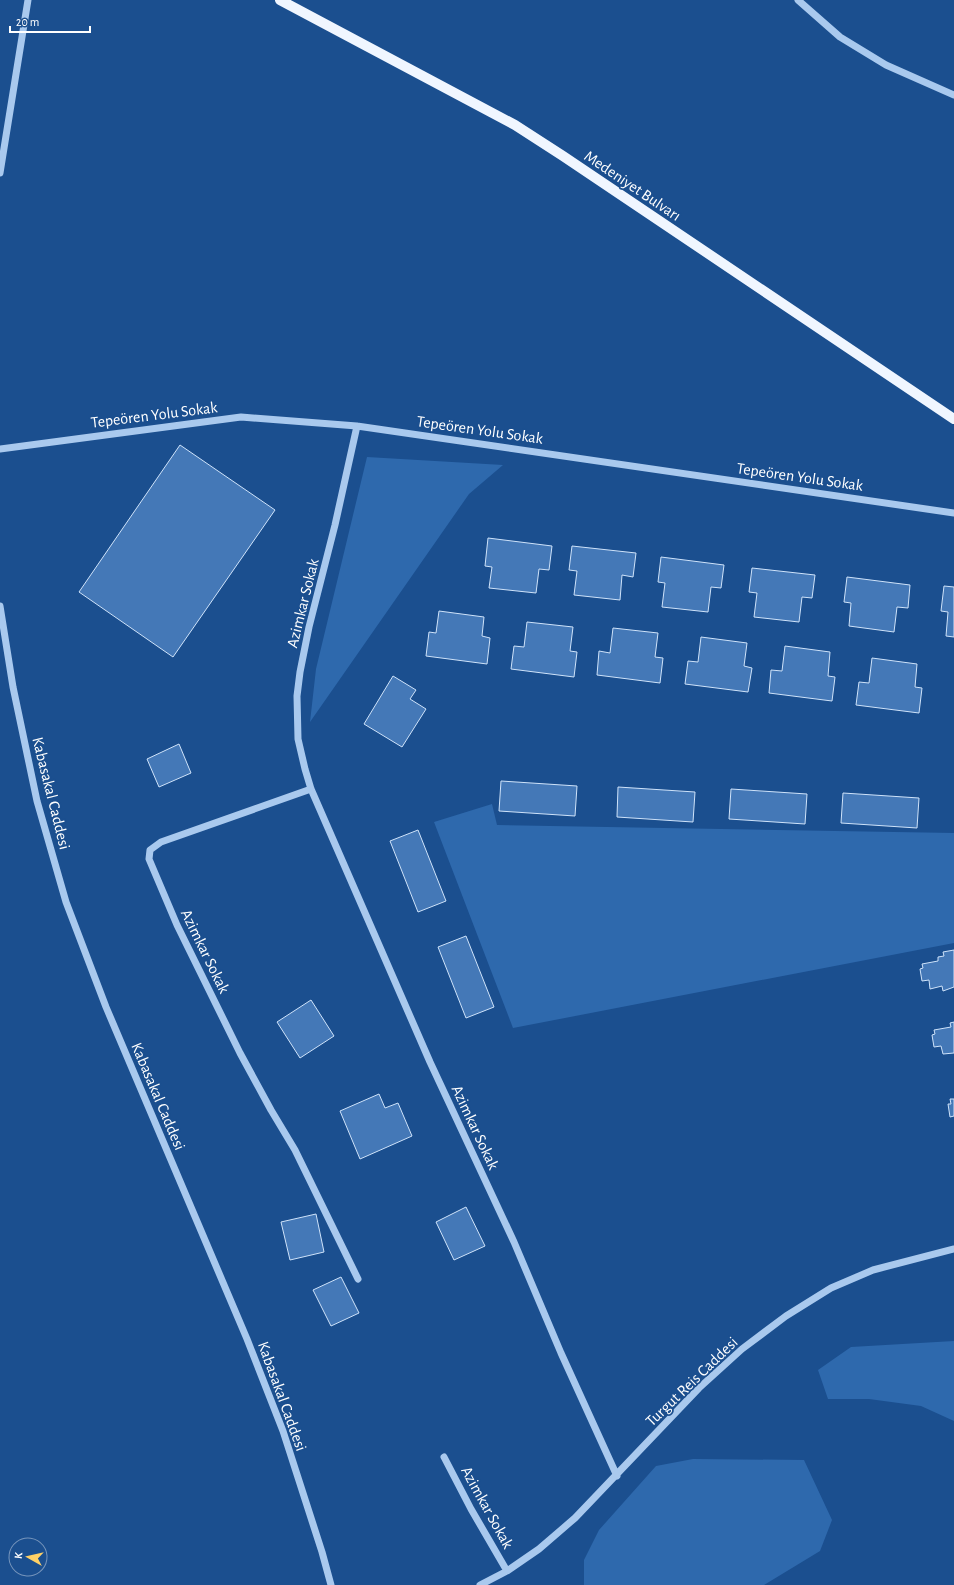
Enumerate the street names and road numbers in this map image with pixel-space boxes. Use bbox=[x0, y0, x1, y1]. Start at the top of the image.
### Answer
street label: Medeniyet Bulvarı bbox=[581, 148, 684, 225]
street label: Tepeören Yolu Sokak bbox=[90, 399, 219, 431]
street label: Tepeören Yolu Sokak bbox=[416, 413, 545, 447]
street label: Tepeören Yolu Sokak bbox=[736, 460, 865, 494]
street label: Azimkar Sokak bbox=[284, 556, 322, 649]
street label: Kabasakal Caddesi bbox=[29, 735, 73, 851]
street label: Azimkar Sokak bbox=[178, 907, 233, 997]
street label: Kabasakal Caddesi bbox=[128, 1040, 188, 1153]
street label: Azimkar Sokak bbox=[449, 1083, 502, 1173]
street label: Turgut Reis Caddesi bbox=[643, 1334, 741, 1430]
street label: Kabasakal Caddesi bbox=[255, 1339, 309, 1453]
street label: Azimkar Sokak bbox=[458, 1464, 517, 1552]

